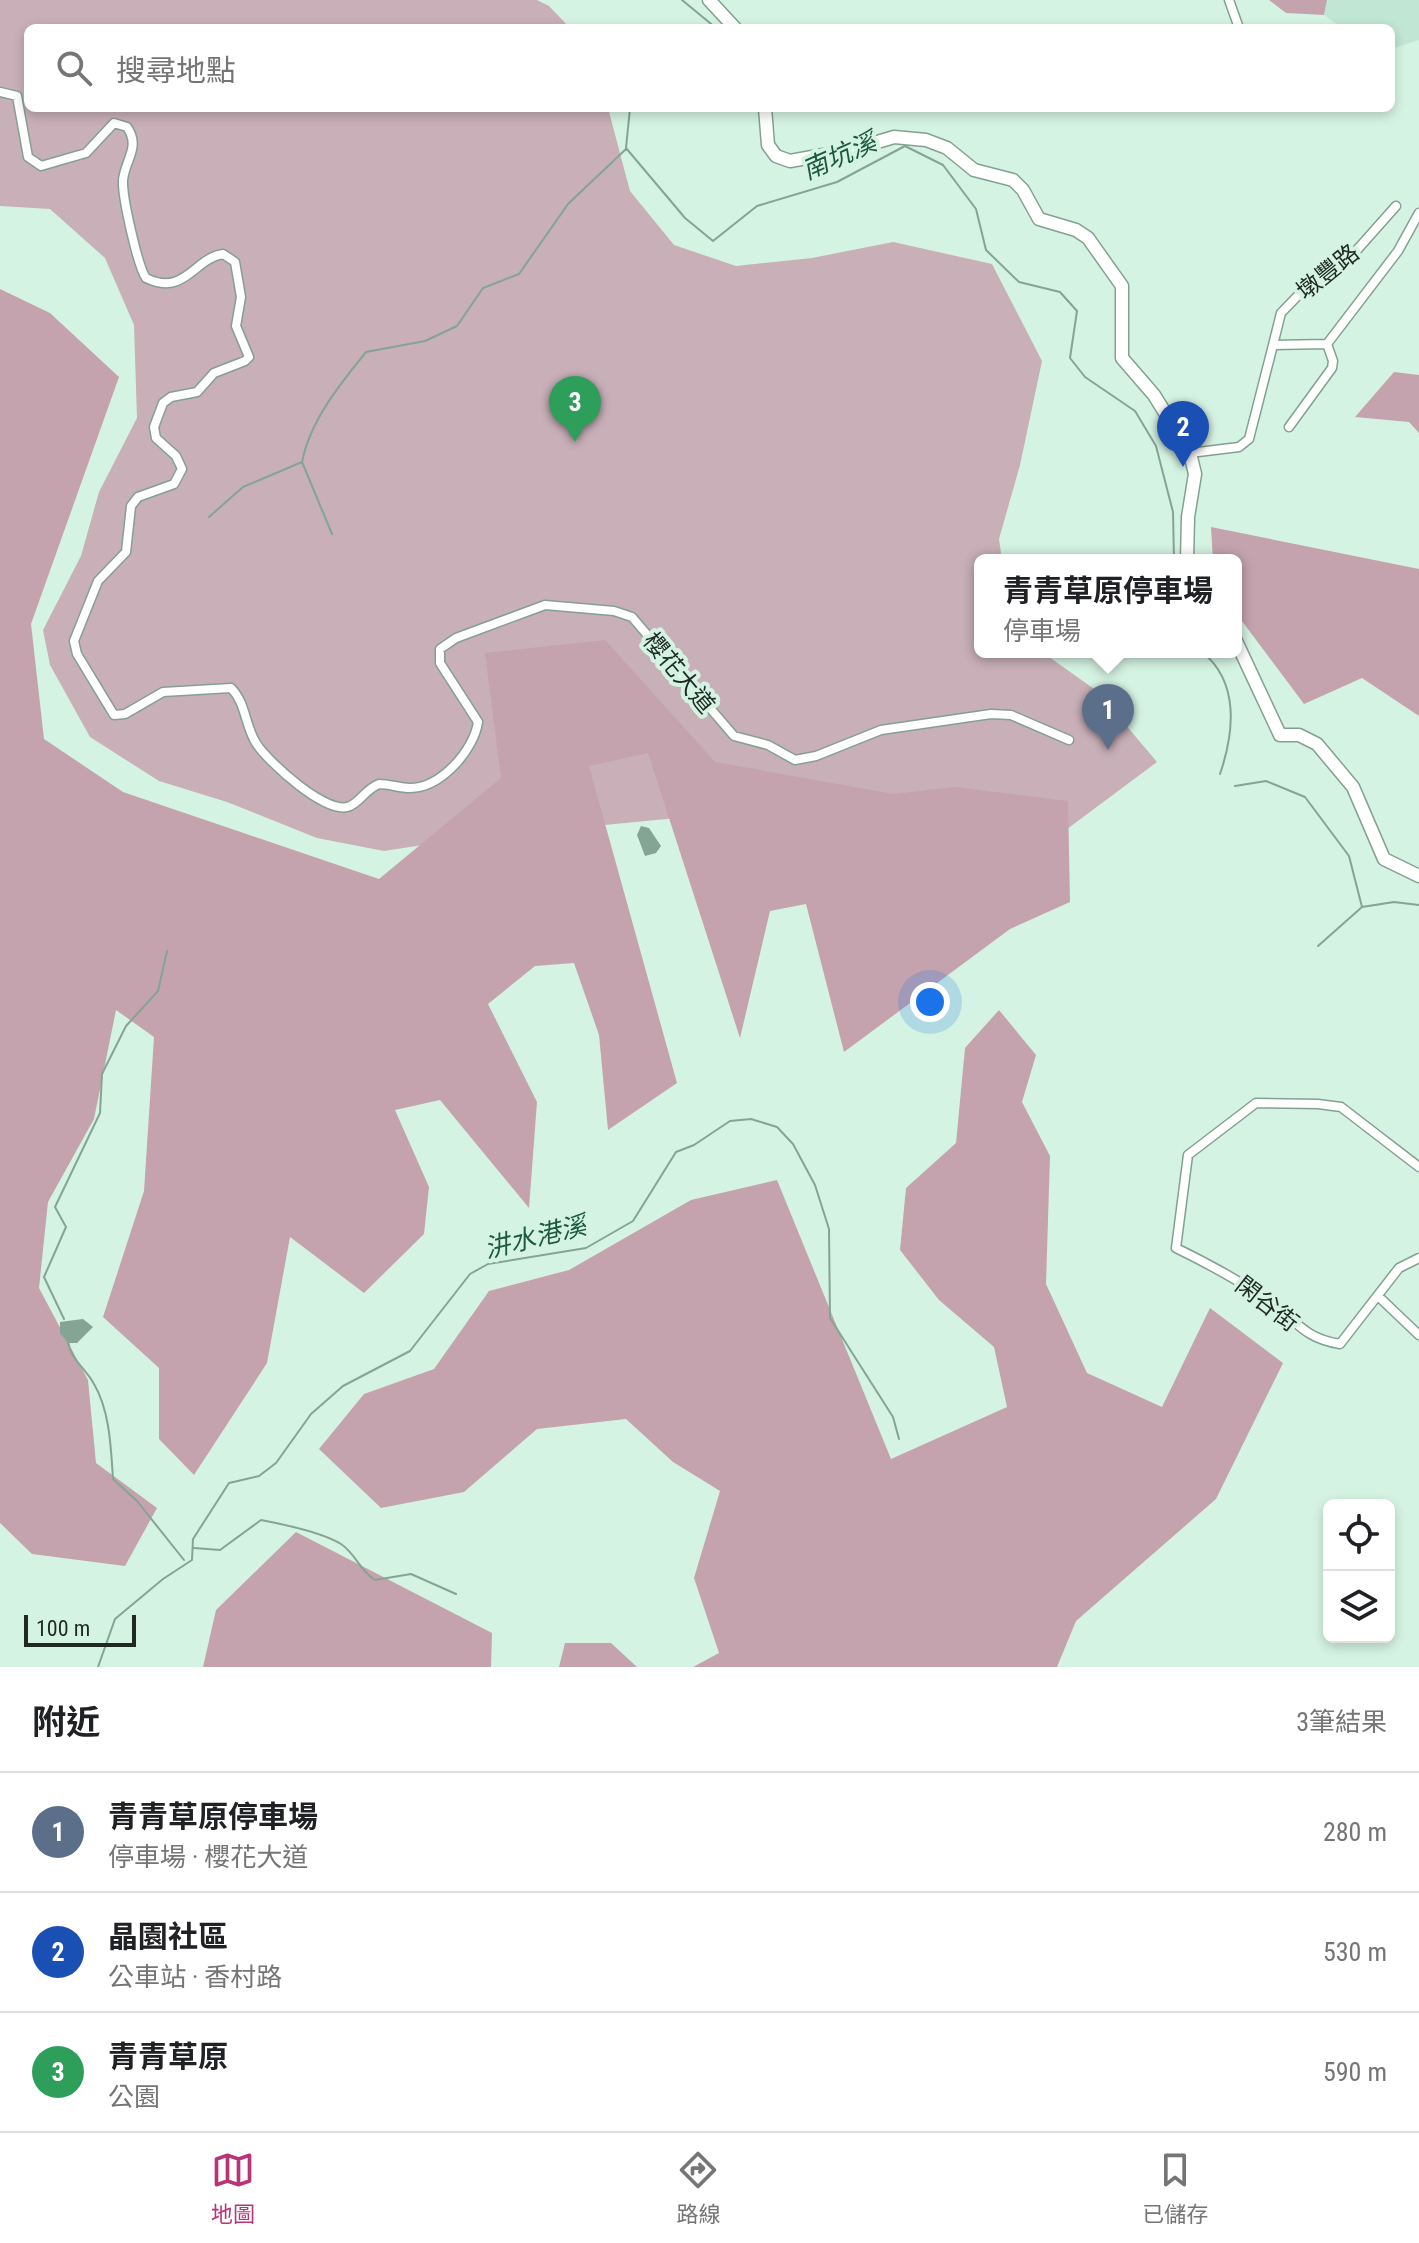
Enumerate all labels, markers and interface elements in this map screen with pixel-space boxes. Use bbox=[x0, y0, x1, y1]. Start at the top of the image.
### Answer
search box bbox=[24, 24, 1395, 112]
icon: search bbox=[52, 46, 96, 90]
text: 搜尋地點 bbox=[116, 53, 236, 88]
water label: 南坑溪 bbox=[797, 125, 884, 186]
street label: 墩豐路 bbox=[1291, 238, 1365, 306]
pin: 3 bbox=[549, 376, 601, 442]
pin: 2 bbox=[1157, 401, 1209, 467]
popup bbox=[974, 554, 1242, 658]
text: 青青草原停車場 bbox=[1003, 573, 1213, 608]
text: 停車場 bbox=[1003, 616, 1081, 646]
street label: 櫻花大道 bbox=[637, 627, 721, 719]
pin: 1 bbox=[1082, 684, 1134, 750]
your location bbox=[910, 982, 950, 1022]
water label: 汫水港溪 bbox=[481, 1209, 593, 1264]
street label: 閑谷街 bbox=[1230, 1271, 1304, 1337]
map controls bbox=[1323, 1499, 1395, 1643]
button: locate bbox=[1323, 1499, 1395, 1571]
button: layers bbox=[1323, 1571, 1395, 1643]
scale bar bbox=[24, 1611, 136, 1647]
text: 100 m bbox=[36, 1616, 90, 1641]
text: 附近 bbox=[32, 1702, 100, 1742]
text: 3筆結果 bbox=[1296, 1707, 1387, 1737]
text: 青青草原停車場 bbox=[108, 1799, 318, 1834]
text: 1 bbox=[51, 1817, 65, 1847]
text: 280 m bbox=[1323, 1817, 1387, 1847]
text: 停車場 · 櫻花大道 bbox=[108, 1842, 308, 1872]
text: 晶園社區 bbox=[108, 1919, 228, 1954]
text: 2 bbox=[51, 1937, 65, 1967]
text: 530 m bbox=[1323, 1937, 1387, 1967]
text: 公車站 · 香村路 bbox=[108, 1962, 282, 1992]
text: 青青草原 bbox=[108, 2039, 228, 2074]
text: 3 bbox=[51, 2057, 65, 2087]
text: 590 m bbox=[1323, 2057, 1387, 2087]
text: 公園 bbox=[108, 2082, 160, 2112]
tab: 地圖 bbox=[211, 2148, 255, 2228]
tab: 路線 bbox=[676, 2148, 720, 2228]
tab: 已儲存 bbox=[1142, 2148, 1208, 2228]

